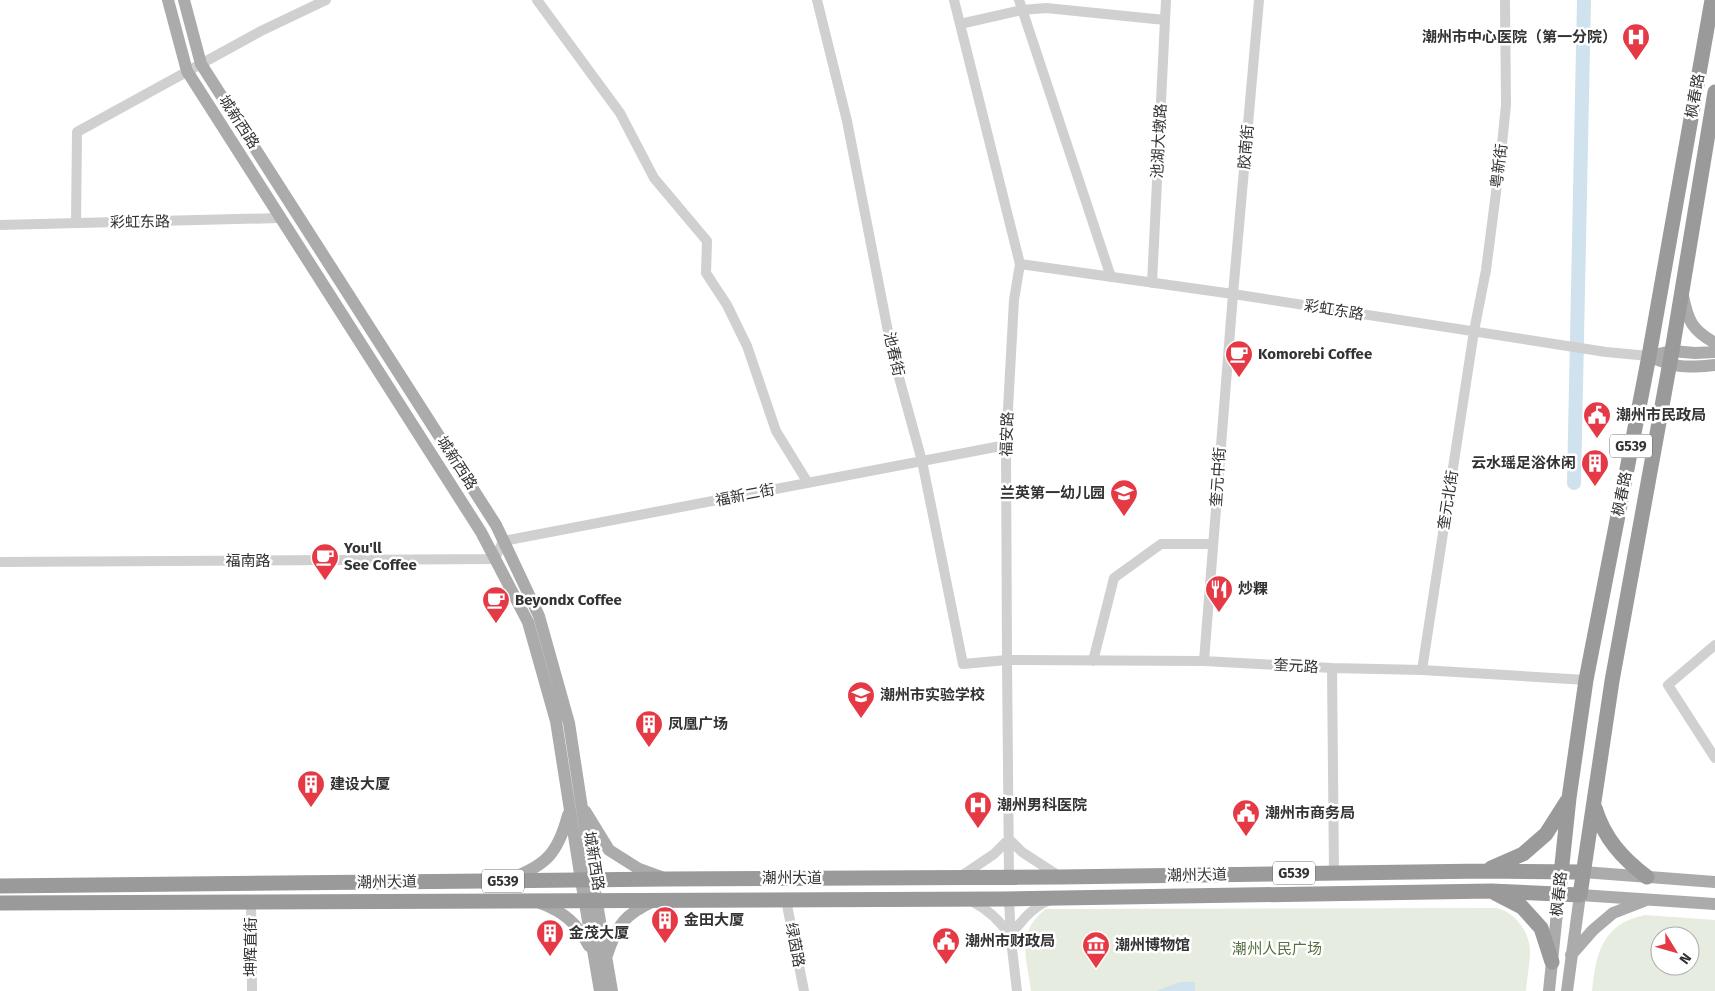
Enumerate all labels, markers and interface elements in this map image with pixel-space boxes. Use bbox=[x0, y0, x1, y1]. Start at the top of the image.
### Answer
hospital icon: 潮州市中心医院（第一分院） bbox=[1621, 22, 1651, 61]
place label: 潮州市中心医院（第一分院） bbox=[1422, 28, 1617, 46]
street label: 枫春路 bbox=[1682, 72, 1708, 120]
street label: 城新西路 bbox=[215, 92, 263, 152]
street label: 池湖大墩路 bbox=[1148, 103, 1170, 179]
street label: 胶南街 bbox=[1235, 124, 1257, 170]
street label: 粤新街 bbox=[1487, 143, 1511, 189]
street label: 彩虹东路 bbox=[110, 212, 170, 232]
street label: 彩虹东路 bbox=[1303, 296, 1365, 324]
street label: 池春街 bbox=[880, 330, 908, 378]
cafe icon: Komorebi Coffee bbox=[1224, 339, 1254, 378]
place label: Komorebi Coffee bbox=[1258, 345, 1372, 363]
public building icon: 潮州市民政局 bbox=[1582, 400, 1612, 439]
place label: 潮州市民政局 bbox=[1616, 406, 1706, 424]
street label: 福安路 bbox=[997, 411, 1017, 457]
street label: 城新西路 bbox=[433, 433, 481, 493]
road number: G539 bbox=[1610, 434, 1652, 458]
street label: 奎元中街 bbox=[1207, 446, 1229, 508]
building icon: 云水瑶足浴休闲 bbox=[1580, 448, 1610, 487]
place label: 云水瑶足浴休闲 bbox=[1471, 454, 1576, 472]
street label: 奎元北街 bbox=[1434, 469, 1462, 531]
street label: 枫春路 bbox=[1609, 470, 1635, 518]
school or university icon: 兰英第一幼儿园 bbox=[1109, 478, 1139, 517]
street label: 福新二街 bbox=[714, 480, 776, 510]
place label: 兰英第一幼儿园 bbox=[1000, 484, 1105, 502]
place label: You'll See Coffee bbox=[343, 539, 417, 574]
cafe icon: You'll See Coffee bbox=[310, 542, 340, 581]
street label: 福南路 bbox=[225, 552, 271, 570]
restaurant icon: 炒粿 bbox=[1204, 574, 1234, 613]
place label: 炒粿 bbox=[1238, 580, 1268, 598]
cafe icon: Beyondx Coffee bbox=[481, 585, 511, 624]
place label: Beyondx Coffee bbox=[515, 591, 622, 609]
street label: 奎元路 bbox=[1273, 656, 1319, 676]
school or university icon: 潮州市实验学校 bbox=[846, 680, 876, 719]
place label: 潮州市实验学校 bbox=[880, 686, 985, 704]
building icon: 凤凰广场 bbox=[634, 709, 664, 748]
place label: 凤凰广场 bbox=[668, 715, 728, 733]
building icon: 建设大厦 bbox=[296, 769, 326, 808]
place label: 建设大厦 bbox=[330, 775, 390, 793]
hospital icon: 潮州男科医院 bbox=[963, 790, 993, 829]
place label: 潮州男科医院 bbox=[997, 796, 1087, 814]
public building icon: 潮州市商务局 bbox=[1231, 798, 1261, 837]
place label: 潮州市商务局 bbox=[1265, 804, 1355, 822]
street label: 城新西路 bbox=[580, 830, 608, 892]
road number: G539 bbox=[1273, 861, 1315, 884]
street label: 潮州大道 bbox=[1167, 865, 1227, 885]
road number: G539 bbox=[482, 869, 524, 892]
street label: 潮州大道 bbox=[762, 869, 822, 887]
street label: 枫春路 bbox=[1548, 871, 1570, 917]
street label: 潮州大道 bbox=[357, 872, 417, 892]
building icon: 金田大厦 bbox=[650, 905, 680, 944]
place label: 金田大厦 bbox=[684, 911, 744, 929]
street label: 坤辉直街 bbox=[242, 917, 260, 977]
building icon: 金茂大厦 bbox=[535, 918, 565, 957]
street label: 绿茵路 bbox=[782, 921, 808, 969]
place label: 金茂大厦 bbox=[569, 924, 629, 942]
public building icon: 潮州市财政局 bbox=[931, 926, 961, 965]
north arrow bbox=[1650, 926, 1700, 976]
museum icon: 潮州博物馆 bbox=[1081, 930, 1111, 969]
place label: 潮州市财政局 bbox=[965, 932, 1055, 950]
place label: 潮州博物馆 bbox=[1115, 936, 1190, 954]
park label: 潮州人民广场 bbox=[1232, 940, 1322, 958]
text: N bbox=[1675, 950, 1695, 967]

